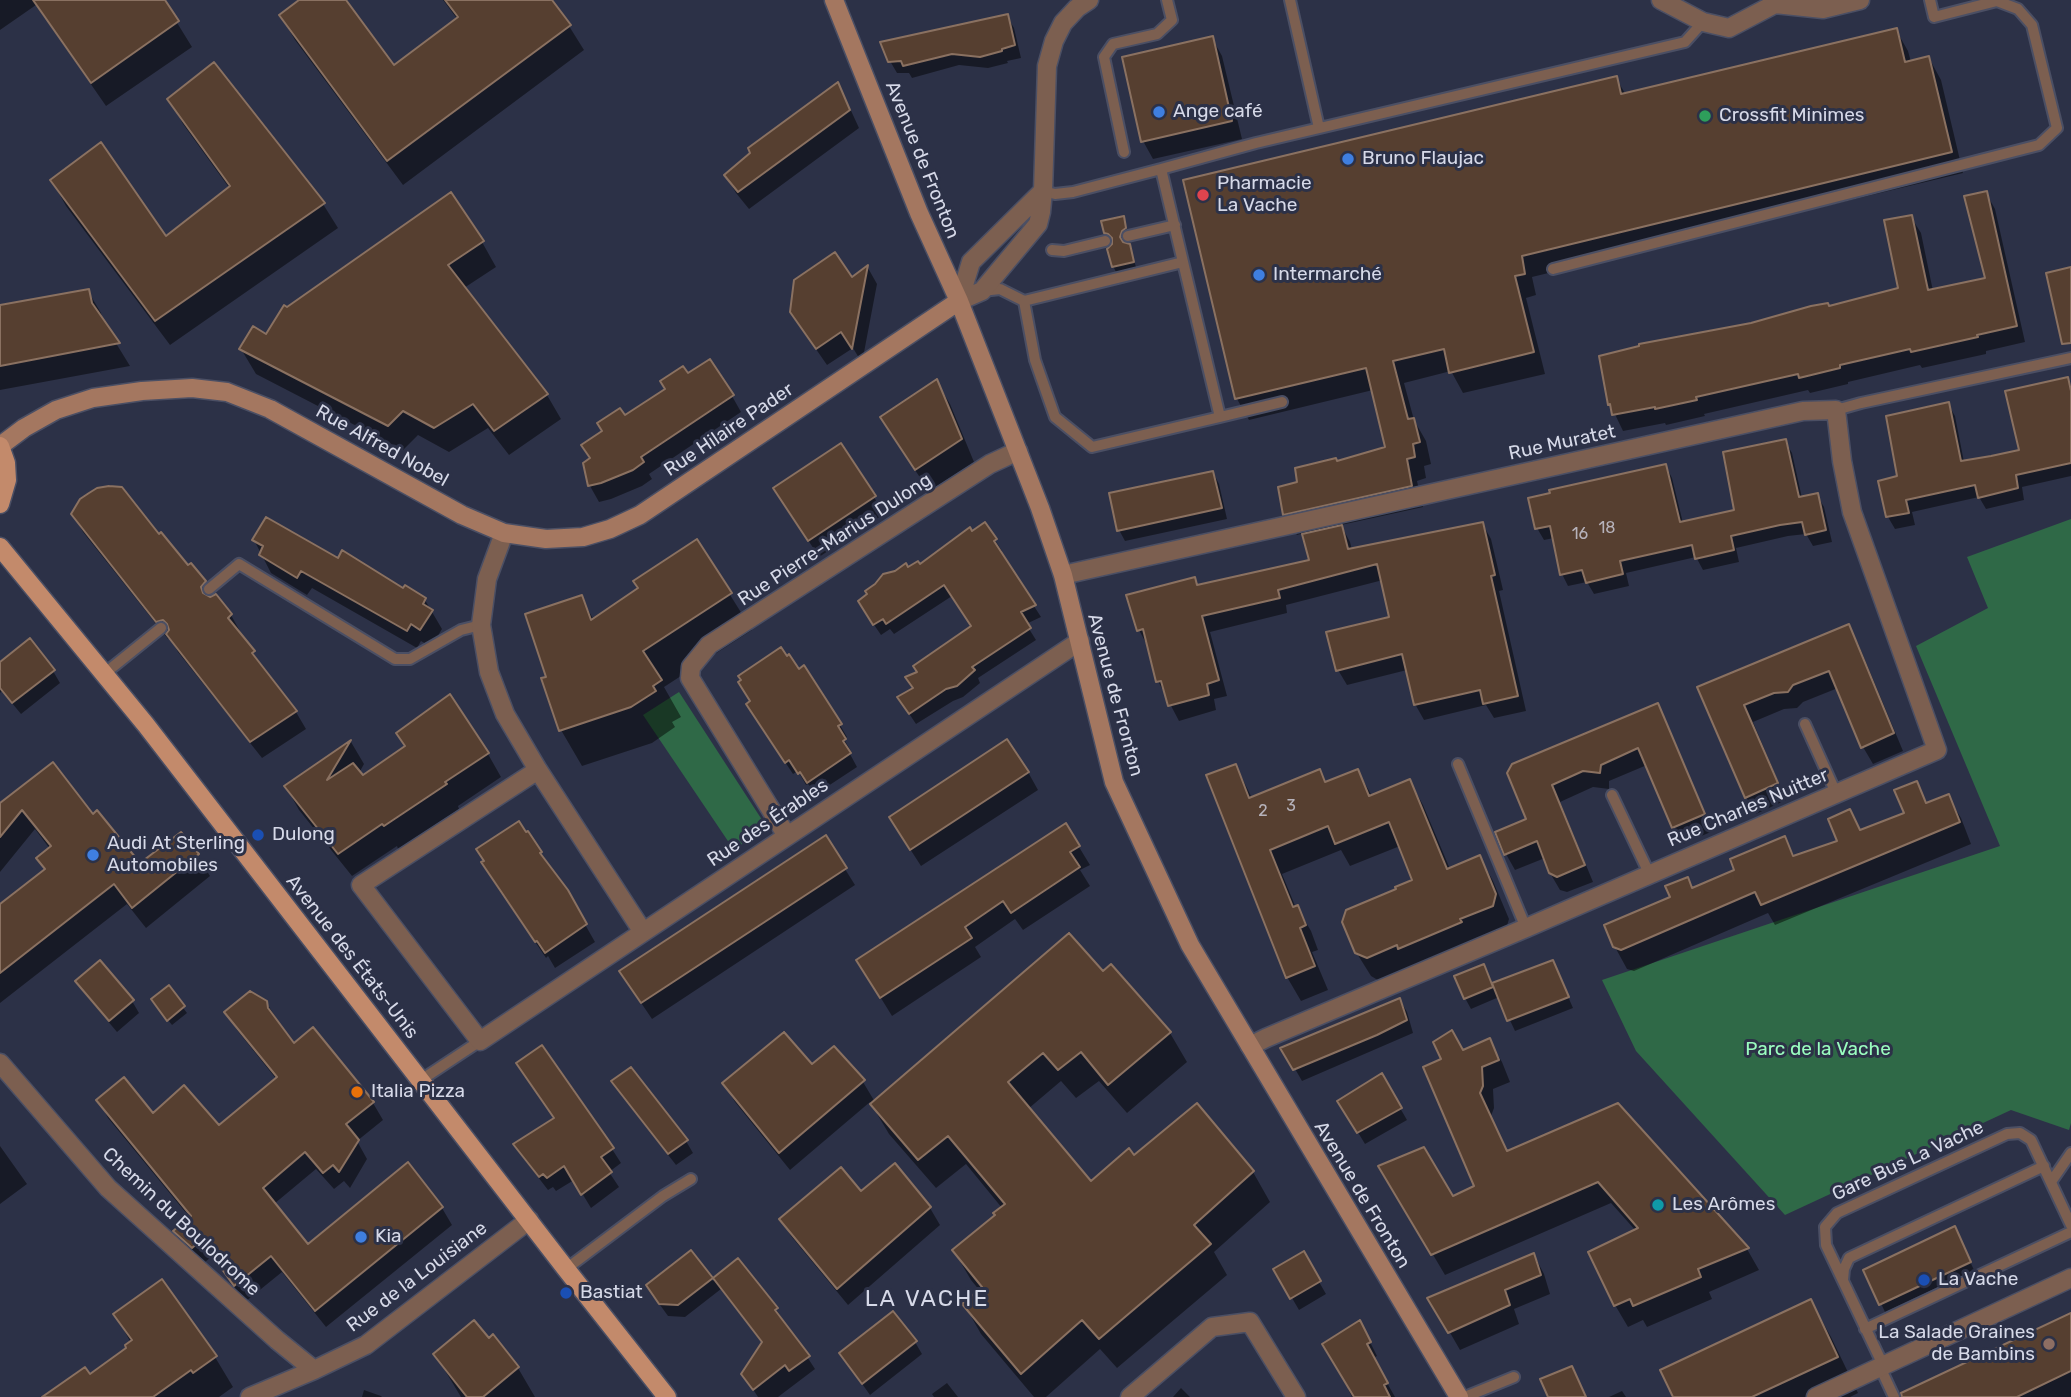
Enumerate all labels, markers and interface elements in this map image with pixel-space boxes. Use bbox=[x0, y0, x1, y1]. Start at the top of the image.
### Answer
street label: Avenue de Fronton bbox=[880, 78, 964, 242]
place label: Ange café bbox=[1173, 101, 1263, 123]
marker: Ange café bbox=[1151, 104, 1167, 120]
place label: Crossfit Minimes bbox=[1719, 105, 1864, 127]
marker: Crossfit Minimes bbox=[1697, 108, 1713, 124]
place label: Bruno Flaujac bbox=[1362, 148, 1484, 170]
marker: Bruno Flaujac bbox=[1340, 151, 1356, 167]
place label: Pharmacie La Vache bbox=[1217, 173, 1312, 217]
marker: Pharmacie La Vache bbox=[1195, 187, 1211, 203]
place label: Intermarché bbox=[1273, 264, 1382, 286]
marker: Intermarché bbox=[1251, 267, 1267, 283]
street label: Rue Hilaire Pader bbox=[660, 378, 798, 482]
street label: Rue Alfred Nobel bbox=[312, 400, 452, 492]
street label: Rue Muratet bbox=[1507, 421, 1617, 465]
street label: Rue Pierre-Marius Dulong bbox=[734, 469, 936, 611]
house number: 18 bbox=[1598, 518, 1616, 538]
house number: 16 bbox=[1572, 524, 1588, 544]
street label: Avenue de Fronton bbox=[1082, 611, 1148, 779]
street label: Rue Charles Nuitter bbox=[1664, 764, 1832, 852]
street label: Rue des Érables bbox=[703, 774, 833, 872]
house number: 3 bbox=[1286, 796, 1296, 816]
house number: 2 bbox=[1258, 801, 1268, 821]
place label: Dulong bbox=[272, 824, 335, 846]
marker: Dulong bbox=[250, 827, 266, 843]
place label: Audi At Sterling Automobiles bbox=[107, 833, 245, 877]
marker: Audi At Sterling Automobiles bbox=[85, 847, 101, 863]
street label: Avenue des États-Unis bbox=[281, 870, 423, 1044]
park label: Parc de la Vache bbox=[1745, 1039, 1891, 1061]
place label: Italia Pizza bbox=[371, 1081, 465, 1103]
marker: Italia Pizza bbox=[349, 1084, 365, 1100]
street label: Gare Bus La Vache bbox=[1829, 1116, 1987, 1206]
street label: Avenue de Fronton bbox=[1309, 1117, 1415, 1273]
street label: Chemin du Boulodrome bbox=[97, 1143, 265, 1301]
place label: Les Arômes bbox=[1672, 1194, 1775, 1216]
marker: Les Arômes bbox=[1650, 1197, 1666, 1213]
street label: Rue de la Louisiane bbox=[342, 1217, 492, 1337]
place label: Kia bbox=[375, 1226, 402, 1248]
marker: Kia bbox=[353, 1229, 369, 1245]
place label: La Vache bbox=[1938, 1269, 2018, 1291]
marker: La Vache bbox=[1916, 1272, 1932, 1288]
place label: Bastiat bbox=[580, 1282, 643, 1304]
marker: Bastiat bbox=[558, 1285, 574, 1301]
district label: LA VACHE bbox=[866, 1285, 988, 1313]
place label: La Salade Graines de Bambins bbox=[1878, 1322, 2035, 1366]
marker: La Salade Graines de Bambins bbox=[2041, 1336, 2057, 1352]

